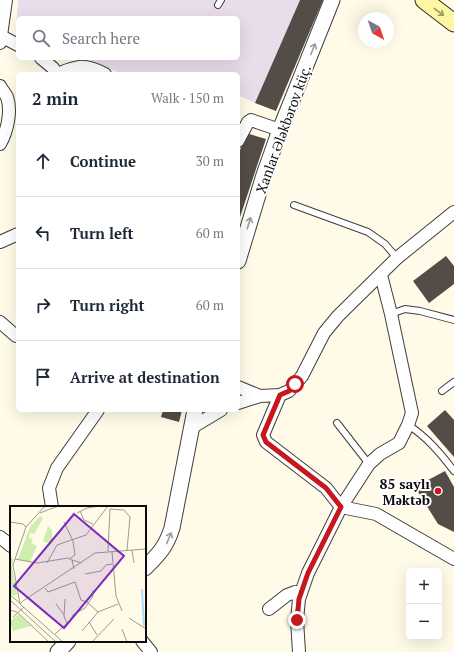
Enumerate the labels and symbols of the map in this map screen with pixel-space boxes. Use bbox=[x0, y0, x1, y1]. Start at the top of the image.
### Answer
one-way arrow bbox=[433, 7, 444, 16]
north arrow bbox=[358, 12, 394, 48]
one-way arrow bbox=[310, 43, 317, 55]
street label: Xanlar Ələkbərov küç. bbox=[251, 62, 315, 196]
one-way arrow bbox=[246, 217, 253, 230]
route start bbox=[286, 375, 304, 393]
place label: 85 saylı Məktəb bbox=[380, 474, 430, 509]
marker: 85 saylı Məktəb bbox=[433, 486, 443, 496]
inset map bbox=[10, 506, 146, 642]
one-way arrow bbox=[165, 532, 173, 544]
route end bbox=[288, 611, 306, 629]

